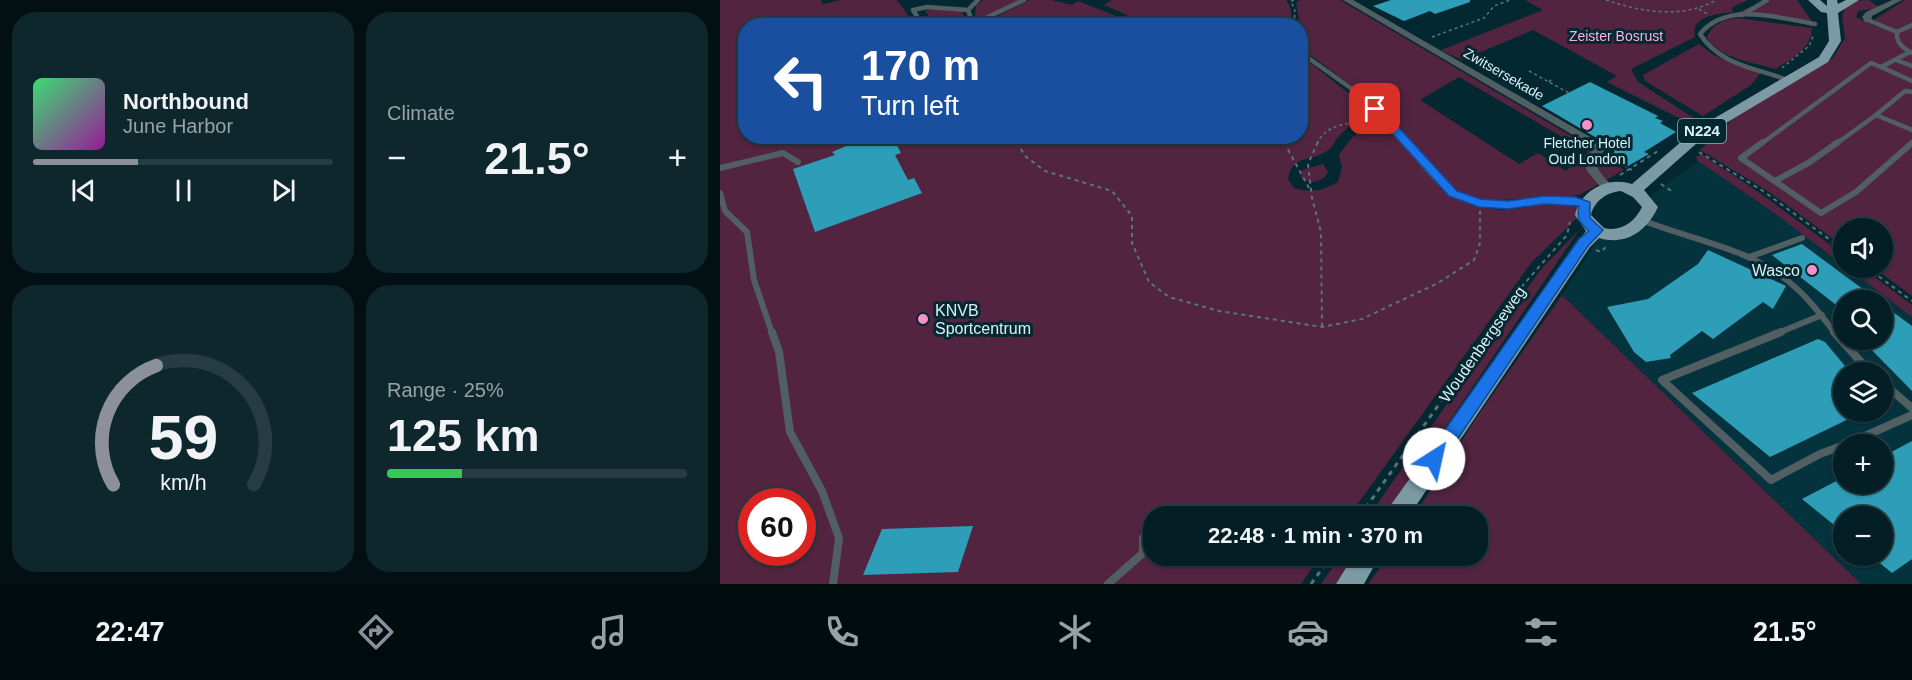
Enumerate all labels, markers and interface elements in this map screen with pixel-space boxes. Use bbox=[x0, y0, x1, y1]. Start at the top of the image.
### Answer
park label: Zeister Bosrust bbox=[1569, 28, 1663, 44]
icon: left bbox=[762, 42, 840, 120]
text: 170 m bbox=[861, 42, 980, 89]
street label: Zwitsersekade bbox=[1461, 45, 1547, 104]
pin bbox=[1349, 83, 1400, 134]
text: Northbound bbox=[123, 89, 249, 114]
text: Turn left bbox=[861, 91, 959, 121]
icon: arrive bbox=[1358, 92, 1391, 125]
text: Climate bbox=[387, 102, 455, 124]
text: June Harbor bbox=[123, 115, 233, 137]
marker: Fletcher Hotel Oud London bbox=[1580, 118, 1594, 132]
road number: N224 bbox=[1678, 119, 1726, 143]
text: 21.5° bbox=[484, 133, 590, 184]
place label: Fletcher Hotel Oud London bbox=[1543, 135, 1631, 167]
text: − bbox=[387, 139, 406, 176]
text: + bbox=[668, 139, 687, 176]
icon: previous bbox=[67, 174, 100, 207]
icon: pause bbox=[167, 174, 200, 207]
icon: next bbox=[267, 174, 300, 207]
map controls bbox=[1833, 218, 1893, 566]
button: sound bbox=[1833, 218, 1893, 278]
place label: Wasco bbox=[1752, 262, 1800, 279]
marker: Wasco bbox=[1805, 263, 1819, 277]
street label: Woudenbergseweg bbox=[1436, 283, 1529, 406]
button: search bbox=[1833, 290, 1893, 350]
place label: KNVB Sportcentrum bbox=[935, 302, 1031, 337]
marker: KNVB Sportcentrum bbox=[916, 312, 930, 326]
button: layers bbox=[1833, 362, 1893, 422]
text: Range · 25% bbox=[387, 379, 504, 401]
text: 59 bbox=[148, 403, 218, 472]
text: 125 km bbox=[387, 410, 540, 461]
position arrow bbox=[1402, 427, 1466, 491]
button: + bbox=[1833, 434, 1893, 494]
text: km/h bbox=[160, 472, 206, 496]
speed limit sign: 60 bbox=[738, 488, 816, 566]
button: − bbox=[1833, 506, 1893, 566]
text: 22:48 · 1 min · 370 m bbox=[1208, 523, 1423, 548]
icon: directions bbox=[355, 611, 397, 653]
icon: music bbox=[588, 611, 630, 653]
icon: phone bbox=[821, 611, 863, 653]
icon: climate bbox=[1054, 611, 1096, 653]
icon: car bbox=[1287, 611, 1329, 653]
icon: filters bbox=[1520, 611, 1562, 653]
text: 22:47 bbox=[95, 617, 165, 647]
text: 21.5° bbox=[1753, 617, 1816, 647]

